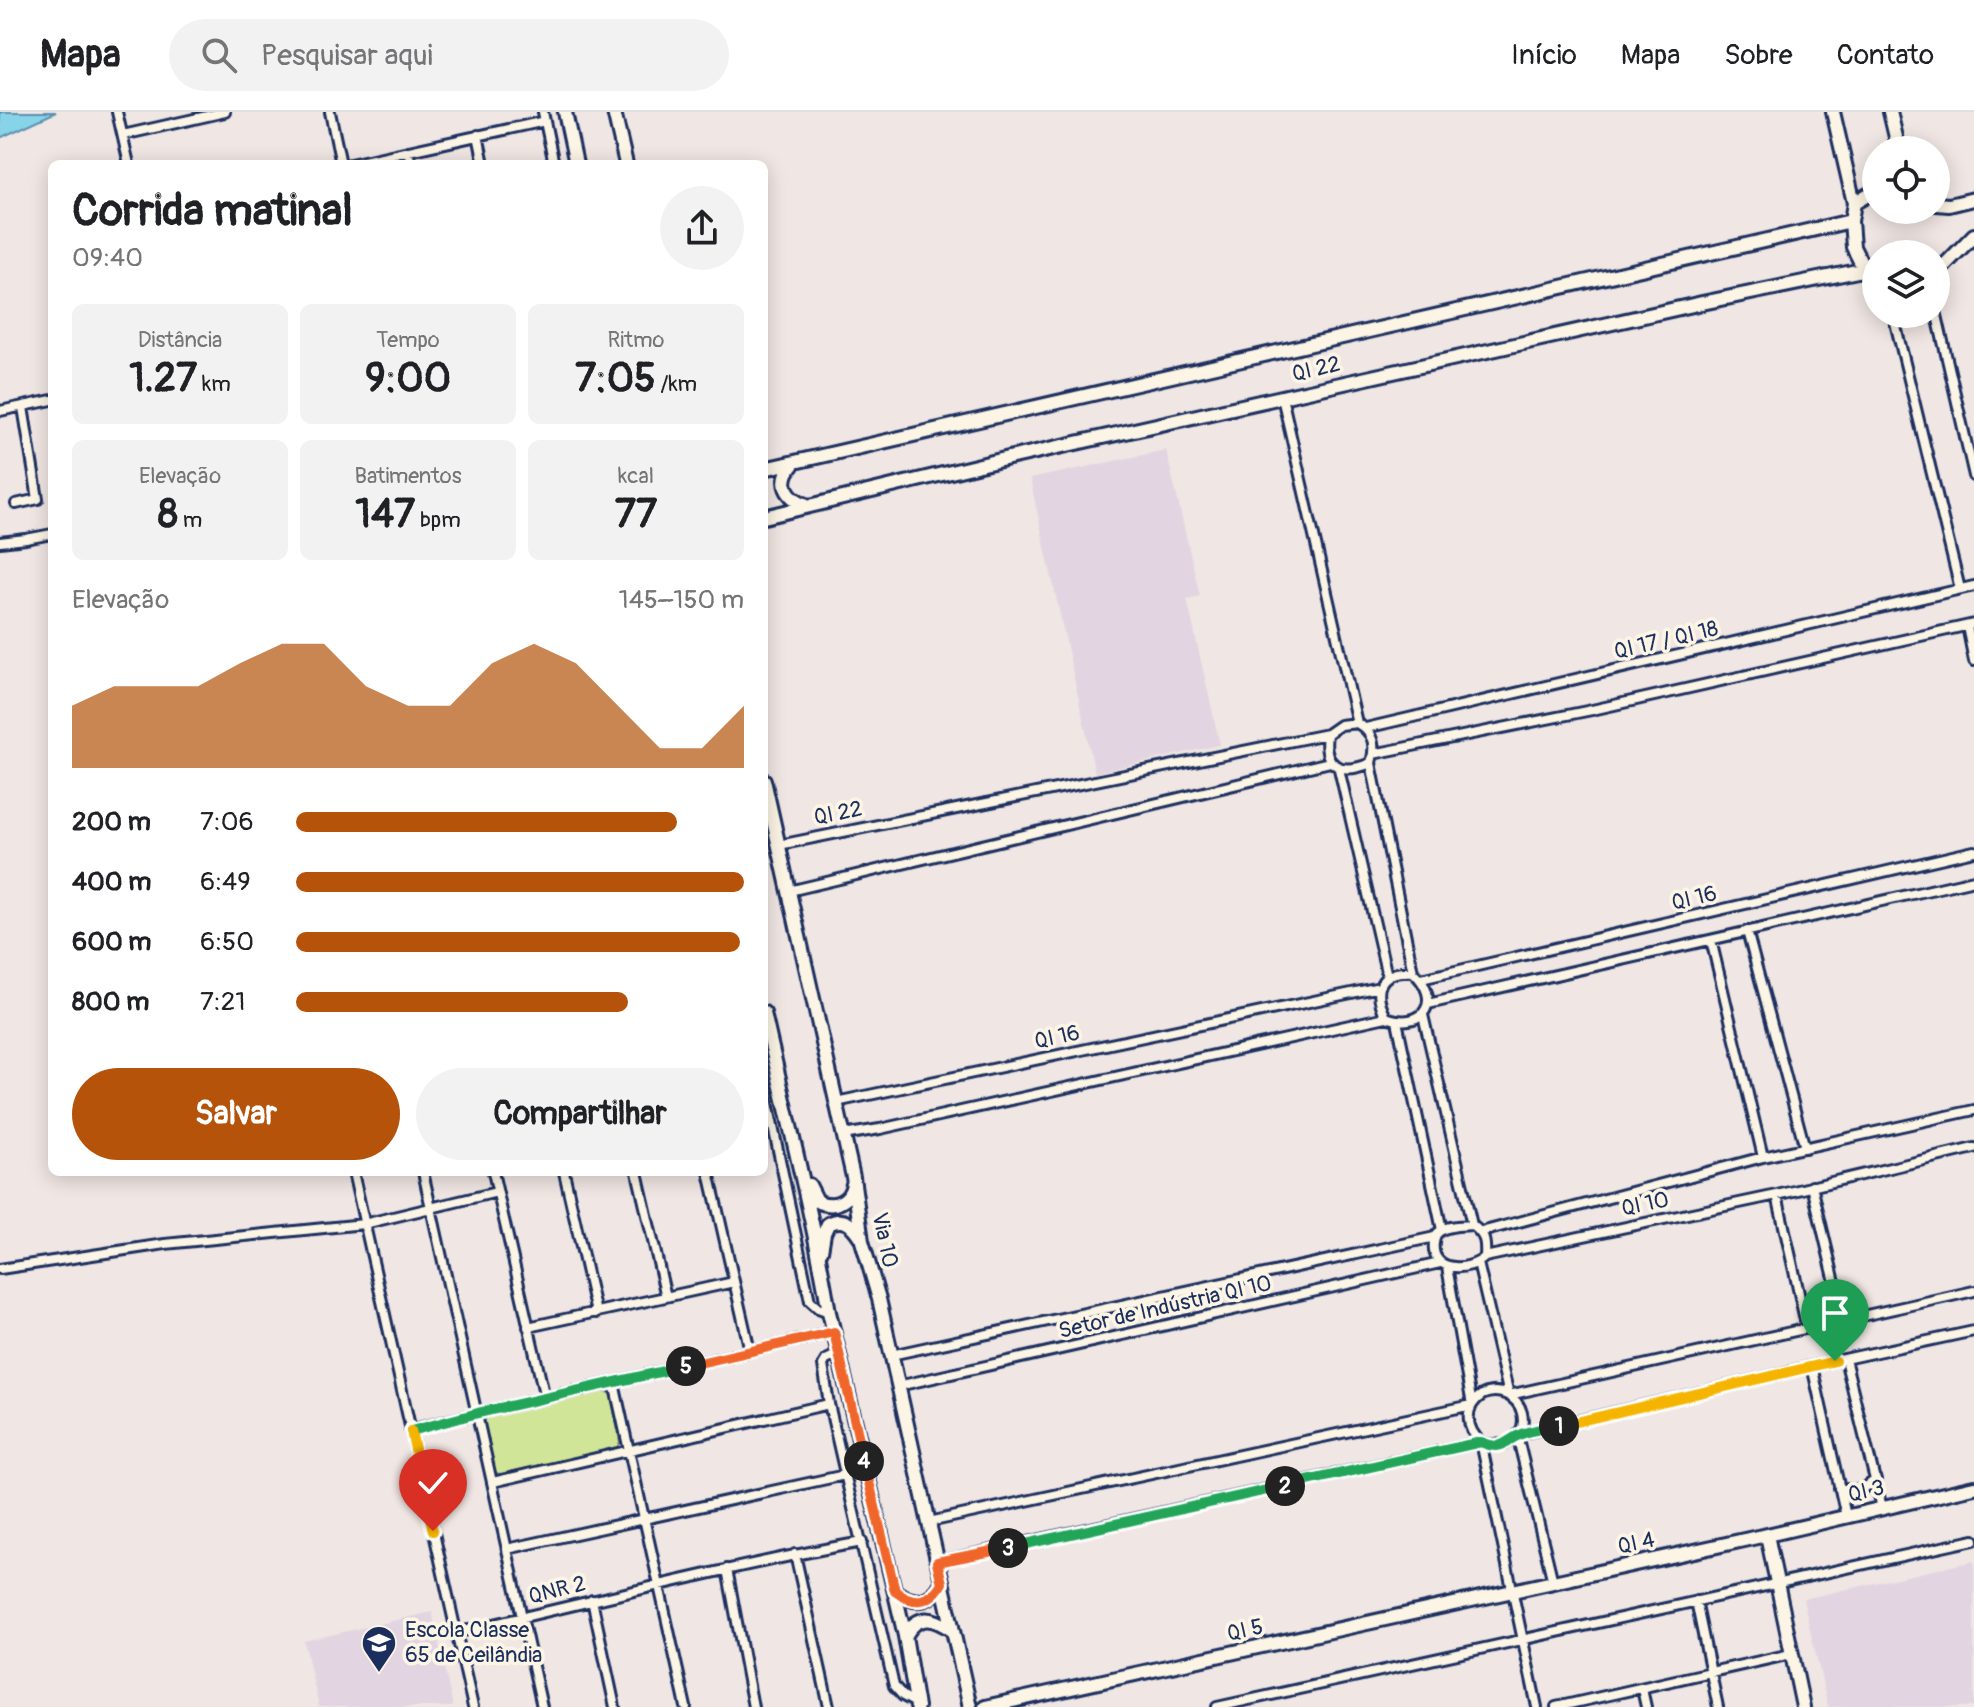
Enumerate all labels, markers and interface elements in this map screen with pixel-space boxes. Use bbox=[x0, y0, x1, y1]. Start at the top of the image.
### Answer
search box bbox=[169, 19, 729, 91]
text: Mapa bbox=[40, 31, 121, 79]
icon: search bbox=[197, 33, 241, 77]
text: Pesquisar aqui bbox=[261, 37, 433, 74]
text: Início bbox=[1511, 38, 1577, 73]
text: Mapa bbox=[1621, 38, 1680, 73]
text: Sobre bbox=[1724, 38, 1793, 73]
text: Contato bbox=[1837, 38, 1934, 73]
map controls bbox=[1862, 136, 1950, 328]
button: locate bbox=[1862, 136, 1950, 224]
text: Corrida matinal bbox=[72, 184, 353, 239]
button: share bbox=[660, 186, 744, 270]
button: layers bbox=[1862, 240, 1950, 328]
text: 09:40 bbox=[72, 242, 143, 274]
text: Distância bbox=[138, 326, 222, 354]
text: Tempo bbox=[376, 326, 440, 354]
text: Ritmo bbox=[608, 326, 664, 354]
street label: QI 22 bbox=[1289, 350, 1343, 388]
text: 1.27 bbox=[129, 354, 197, 403]
text: 9:00 bbox=[365, 354, 451, 403]
text: 7:05 bbox=[575, 354, 656, 403]
text: km bbox=[197, 370, 231, 398]
text: /km bbox=[656, 370, 697, 398]
text: Elevação bbox=[139, 462, 221, 490]
text: Batimentos bbox=[355, 462, 461, 490]
text: kcal bbox=[618, 462, 654, 490]
text: 8 bbox=[158, 490, 178, 539]
text: 147 bbox=[355, 490, 415, 539]
text: 77 bbox=[615, 490, 657, 539]
text: m bbox=[178, 506, 202, 534]
text: bpm bbox=[415, 506, 461, 534]
text: Elevação bbox=[72, 584, 169, 616]
text: 145–150 m bbox=[619, 584, 744, 616]
street label: QI 17 / QI 18 bbox=[1611, 614, 1721, 666]
street label: QI 22 bbox=[811, 795, 865, 831]
text: 200 m bbox=[72, 806, 151, 838]
text: 7:06 bbox=[200, 806, 254, 838]
text: 400 m bbox=[72, 866, 151, 898]
text: 6:49 bbox=[200, 866, 251, 898]
street label: QI 16 bbox=[1669, 879, 1719, 917]
text: 600 m bbox=[72, 926, 151, 958]
text: 6:50 bbox=[200, 926, 254, 958]
text: 800 m bbox=[72, 986, 149, 1018]
text: 7:21 bbox=[200, 986, 245, 1018]
street label: QI 16 bbox=[1032, 1019, 1082, 1055]
button: Salvar bbox=[72, 1068, 400, 1160]
button: Compartilhar bbox=[416, 1068, 744, 1160]
street label: QI 10 bbox=[1619, 1185, 1671, 1223]
street label: Via 10 bbox=[866, 1210, 904, 1270]
street label: Setor de Indústria QI 10 bbox=[1056, 1269, 1274, 1345]
pin bbox=[1801, 1279, 1869, 1361]
icon: arrive bbox=[1813, 1291, 1857, 1335]
pin: 5 bbox=[666, 1346, 706, 1386]
text: 5 bbox=[680, 1352, 692, 1380]
pin: 1 bbox=[1539, 1406, 1579, 1446]
text: 1 bbox=[1555, 1412, 1563, 1440]
pin: 4 bbox=[844, 1441, 884, 1481]
text: 4 bbox=[858, 1447, 870, 1475]
pin bbox=[399, 1449, 467, 1531]
icon: check bbox=[411, 1461, 455, 1505]
pin: 2 bbox=[1265, 1466, 1305, 1506]
text: 2 bbox=[1279, 1472, 1291, 1500]
street label: QI 3 bbox=[1845, 1473, 1887, 1509]
street label: QI 4 bbox=[1615, 1525, 1657, 1561]
pin: 3 bbox=[988, 1528, 1028, 1568]
text: 3 bbox=[1002, 1534, 1014, 1562]
street label: QNR 2 bbox=[525, 1569, 589, 1611]
street label: QI 5 bbox=[1224, 1612, 1266, 1648]
place label: Escola Classe 65 de Ceilândia bbox=[405, 1616, 542, 1669]
school or university icon: Escola Classe 65 de Ceilândia bbox=[360, 1624, 398, 1674]

